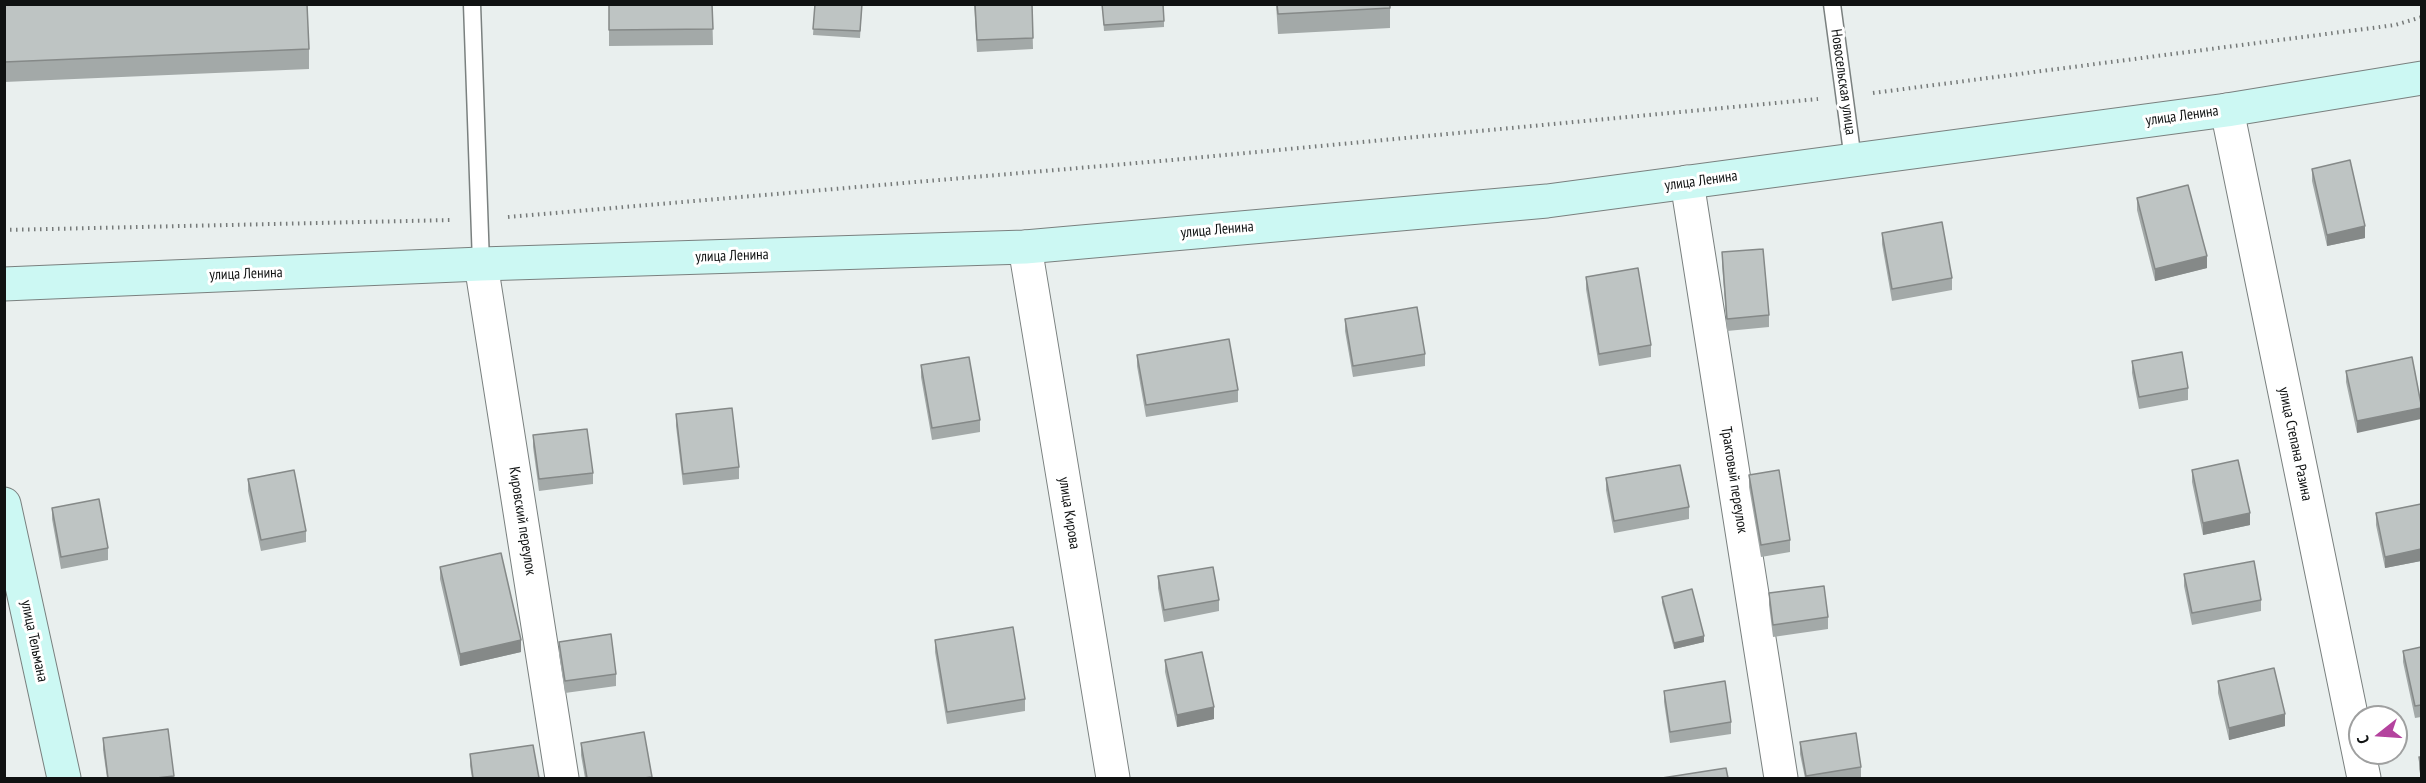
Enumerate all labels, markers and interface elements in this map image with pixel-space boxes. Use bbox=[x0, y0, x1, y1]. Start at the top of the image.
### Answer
street label: Новосельская улица bbox=[1827, 28, 1859, 136]
street label: улица Ленина bbox=[2144, 102, 2220, 130]
street label: улица Ленина bbox=[1663, 167, 1739, 195]
street label: улица Ленина bbox=[1180, 218, 1254, 242]
street label: улица Ленина bbox=[695, 246, 769, 266]
street label: улица Ленина bbox=[209, 264, 283, 284]
street label: улица Степана Разина bbox=[2274, 386, 2316, 502]
street label: Трактовый переулок bbox=[1717, 425, 1751, 535]
street label: Кировский переулок bbox=[505, 466, 539, 576]
street label: улица Кирова bbox=[1054, 476, 1084, 550]
street label: улица Тельмана bbox=[17, 598, 51, 684]
north arrow bbox=[2348, 705, 2408, 765]
text: С bbox=[2352, 733, 2373, 746]

